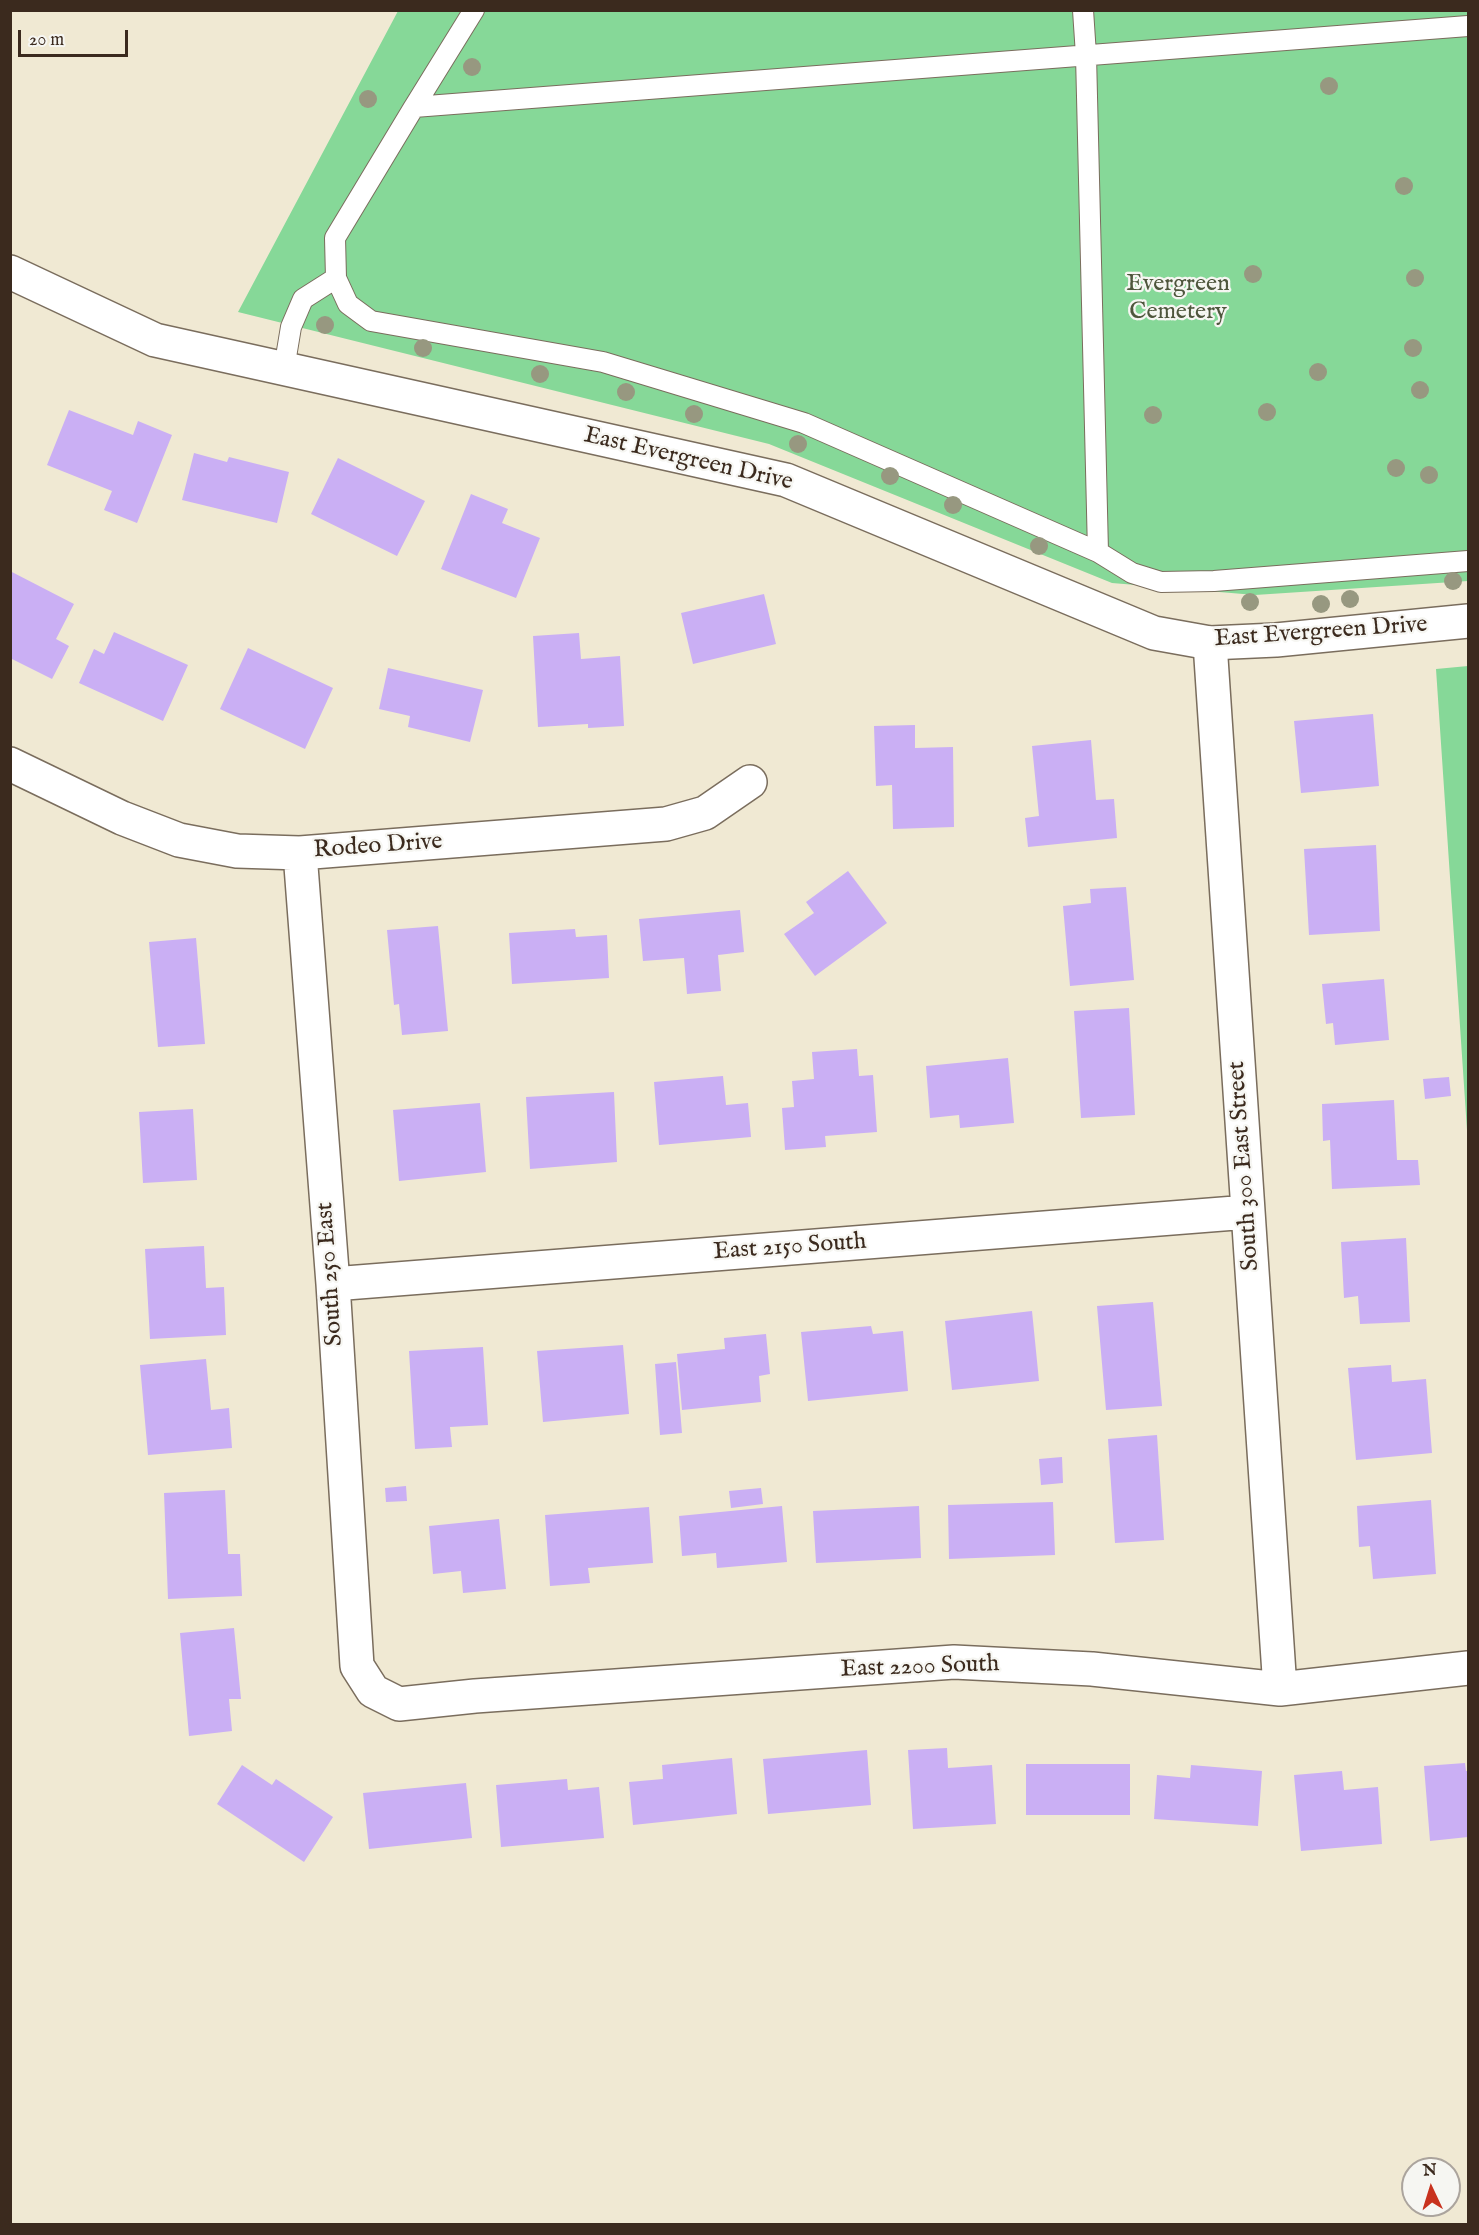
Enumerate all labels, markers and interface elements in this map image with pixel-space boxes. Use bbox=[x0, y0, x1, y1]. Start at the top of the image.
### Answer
scale bar bbox=[21, 18, 130, 56]
text: 20 m bbox=[29, 29, 64, 52]
park label: Evergreen Cemetery bbox=[1126, 271, 1230, 327]
street label: East Evergreen Drive bbox=[581, 422, 795, 498]
street label: East Evergreen Drive bbox=[1214, 611, 1428, 655]
street label: Rodeo Drive bbox=[313, 828, 443, 866]
street label: South 300 East Street bbox=[1223, 1060, 1267, 1272]
street label: South 250 East bbox=[312, 1201, 350, 1347]
street label: East 2150 South bbox=[713, 1228, 867, 1268]
street label: East 2200 South bbox=[840, 1651, 1000, 1685]
north arrow bbox=[1401, 2157, 1461, 2217]
text: N bbox=[1422, 2161, 1437, 2181]

